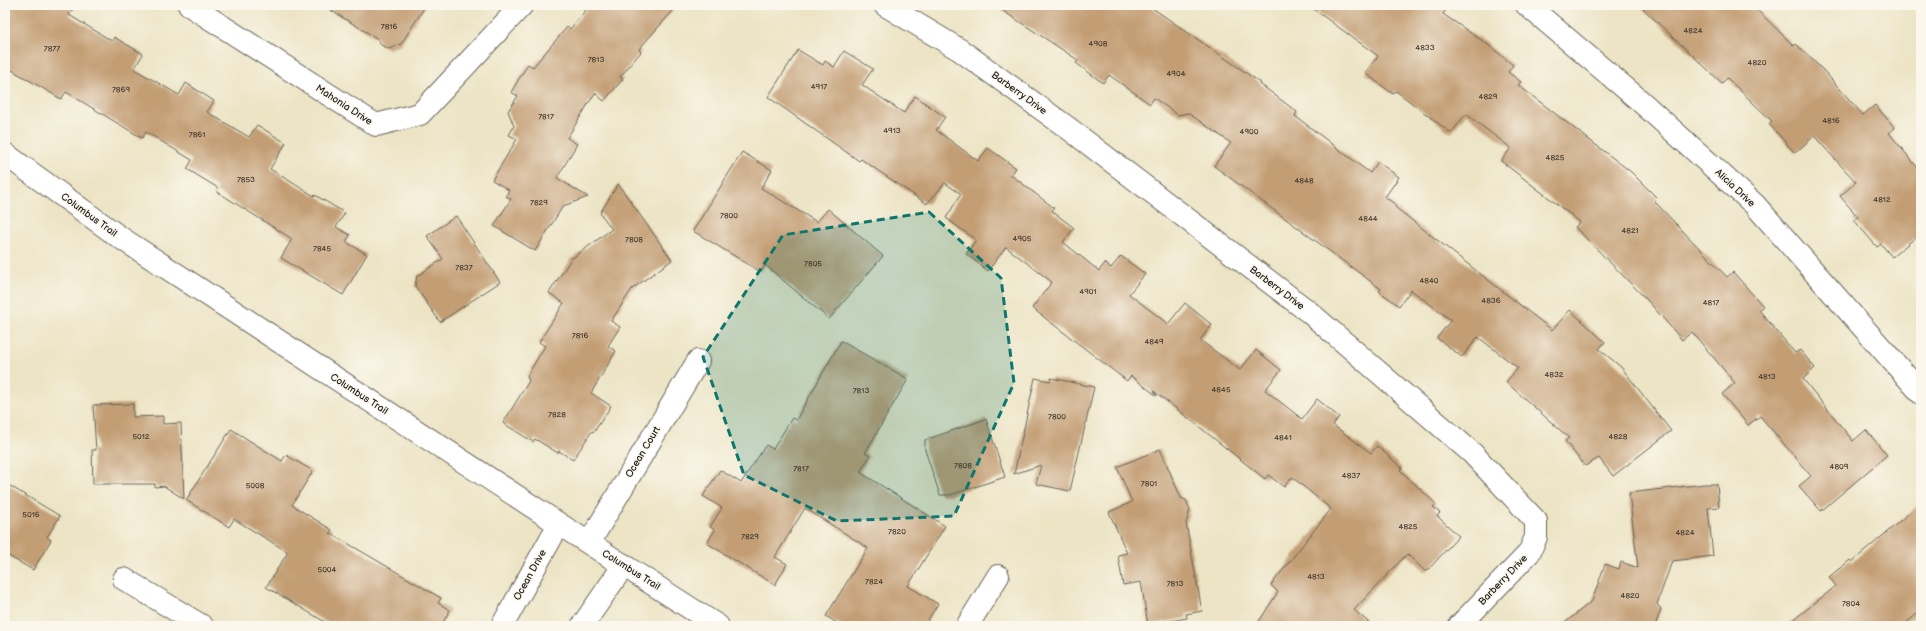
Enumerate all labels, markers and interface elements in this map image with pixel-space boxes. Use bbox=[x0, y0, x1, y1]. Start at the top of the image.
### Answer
house number: 7816 bbox=[381, 22, 397, 31]
house number: 4824 bbox=[1683, 26, 1703, 35]
house number: 4908 bbox=[1089, 39, 1108, 48]
house number: 4833 bbox=[1415, 43, 1435, 52]
house number: 7877 bbox=[44, 44, 60, 53]
house number: 7813 bbox=[588, 55, 604, 64]
house number: 4820 bbox=[1748, 58, 1767, 67]
street label: Barberry Drive bbox=[989, 69, 1049, 117]
house number: 4904 bbox=[1166, 69, 1186, 78]
street label: Mahonia Drive bbox=[313, 82, 375, 128]
house number: 4917 bbox=[811, 82, 827, 91]
house number: 7869 bbox=[112, 85, 130, 94]
house number: 4829 bbox=[1479, 92, 1498, 101]
house number: 7817 bbox=[538, 112, 554, 121]
house number: 4816 bbox=[1822, 116, 1840, 125]
house number: 4913 bbox=[883, 126, 901, 135]
house number: 4900 bbox=[1240, 127, 1259, 136]
house number: 7861 bbox=[189, 130, 205, 139]
house number: 4825 bbox=[1546, 153, 1565, 162]
street label: Alicia Drive bbox=[1713, 166, 1758, 210]
house number: 7853 bbox=[237, 175, 255, 184]
house number: 4848 bbox=[1294, 176, 1314, 185]
street label: Columbus Trail bbox=[59, 191, 119, 239]
house number: 4812 bbox=[1873, 195, 1891, 204]
house number: 7829 bbox=[530, 198, 548, 207]
house number: 7800 bbox=[720, 211, 738, 220]
house number: 4844 bbox=[1358, 214, 1378, 223]
house number: 4821 bbox=[1621, 226, 1639, 235]
house number: 4905 bbox=[1013, 234, 1032, 243]
house number: 7808 bbox=[625, 235, 643, 244]
house number: 7845 bbox=[313, 244, 331, 253]
house number: 7805 bbox=[804, 259, 822, 268]
house number: 7837 bbox=[455, 263, 473, 272]
street label: Barberry Drive bbox=[1247, 264, 1307, 313]
house number: 4840 bbox=[1419, 276, 1439, 285]
house number: 4901 bbox=[1079, 287, 1097, 296]
house number: 4836 bbox=[1481, 296, 1501, 305]
house number: 4817 bbox=[1703, 298, 1719, 307]
house number: 7816 bbox=[572, 331, 588, 340]
house number: 4849 bbox=[1144, 337, 1164, 346]
house number: 4832 bbox=[1544, 370, 1564, 379]
street label: Columbus Trail bbox=[328, 371, 390, 417]
house number: 4813 bbox=[1758, 372, 1776, 381]
house number: 4845 bbox=[1211, 385, 1231, 394]
house number: 7813 bbox=[853, 386, 869, 395]
house number: 7828 bbox=[548, 410, 566, 419]
house number: 7800 bbox=[1048, 412, 1066, 421]
street label: Ocean Court bbox=[623, 424, 663, 480]
house number: 5012 bbox=[132, 432, 150, 441]
house number: 4828 bbox=[1609, 432, 1628, 441]
house number: 4841 bbox=[1274, 433, 1292, 442]
house number: 7808 bbox=[954, 461, 972, 470]
house number: 4809 bbox=[1830, 462, 1849, 471]
house number: 7817 bbox=[793, 464, 809, 473]
house number: 4837 bbox=[1342, 471, 1360, 480]
house number: 7801 bbox=[1141, 479, 1157, 488]
house number: 5008 bbox=[246, 481, 265, 490]
house number: 5016 bbox=[22, 510, 40, 519]
house number: 4825 bbox=[1399, 522, 1418, 531]
house number: 7820 bbox=[888, 527, 906, 536]
house number: 4824 bbox=[1675, 528, 1695, 537]
house number: 7829 bbox=[741, 532, 759, 541]
street label: Ocean Drive bbox=[511, 547, 549, 603]
street label: Columbus Trail bbox=[600, 547, 662, 593]
street label: Barberry Drive bbox=[1476, 552, 1530, 608]
house number: 5004 bbox=[318, 565, 337, 574]
house number: 4813 bbox=[1307, 572, 1325, 581]
house number: 7824 bbox=[865, 577, 883, 586]
house number: 7813 bbox=[1167, 579, 1183, 588]
house number: 4820 bbox=[1621, 591, 1640, 600]
house number: 7804 bbox=[1842, 599, 1860, 608]

